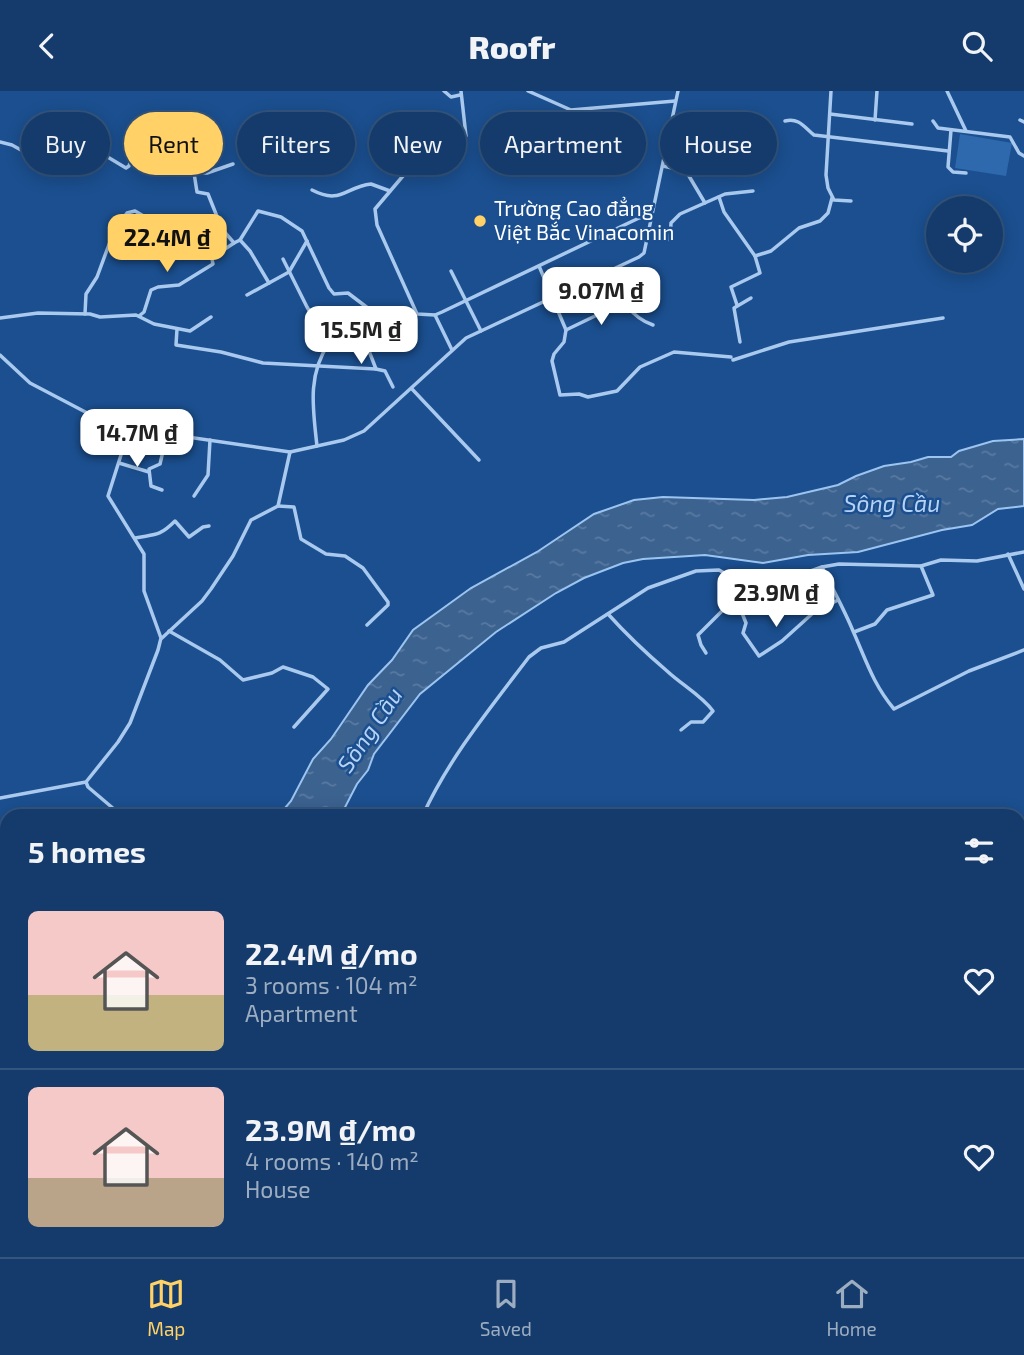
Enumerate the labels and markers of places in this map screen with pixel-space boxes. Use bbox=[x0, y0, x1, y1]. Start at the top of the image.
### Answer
place label: Trường Cao đẳng Việt Bắc Vinacomin bbox=[494, 195, 675, 244]
marker: Trường Cao đẳng Việt Bắc Vinacomin bbox=[472, 213, 488, 229]
pin: 22.4M ₫ bbox=[102, 215, 232, 274]
pin: 9.07M ₫ bbox=[536, 267, 666, 327]
pin: 15.5M ₫ bbox=[296, 307, 426, 366]
pin: 14.7M ₫ bbox=[72, 409, 202, 469]
pin: 23.9M ₫ bbox=[711, 569, 841, 629]

